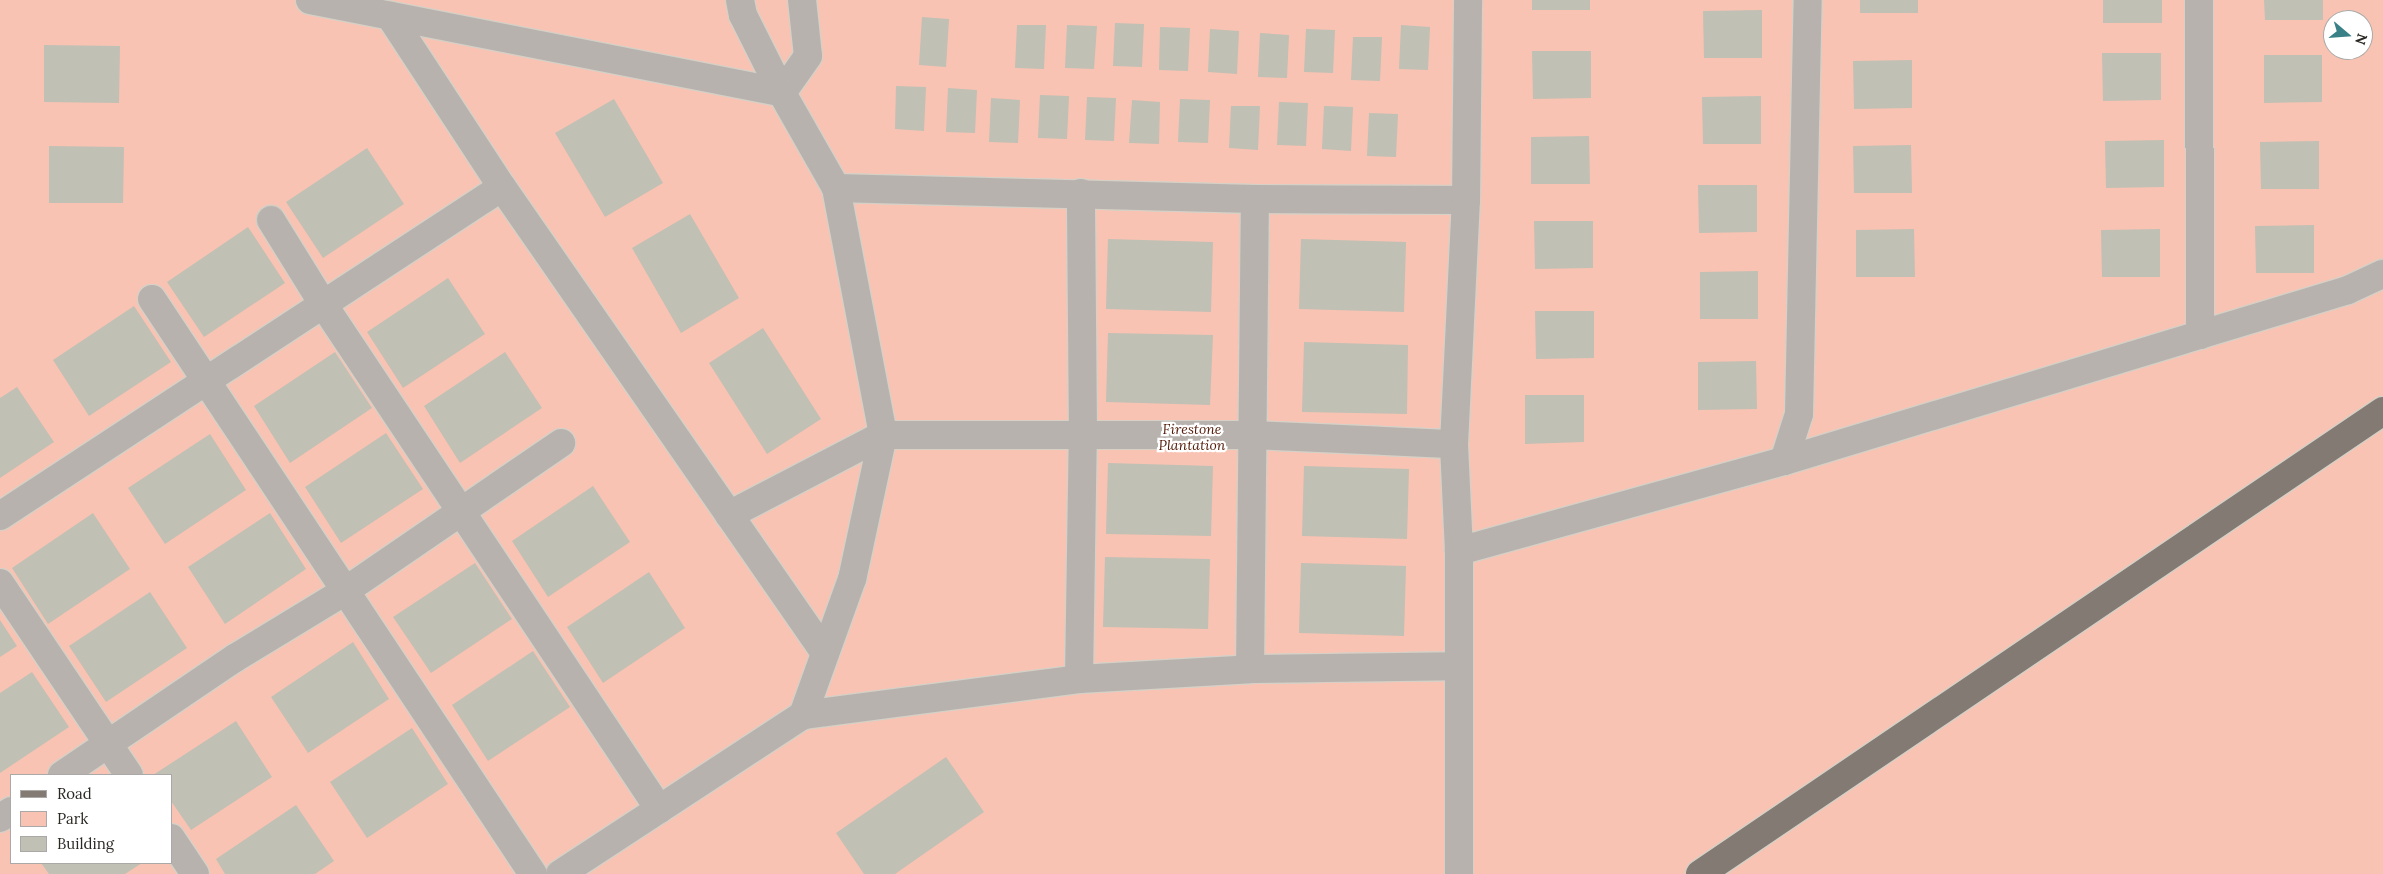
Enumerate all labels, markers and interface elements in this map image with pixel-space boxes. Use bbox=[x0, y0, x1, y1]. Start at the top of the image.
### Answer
north arrow bbox=[2323, 10, 2373, 60]
text: N bbox=[2351, 31, 2372, 47]
park label: Firestone Plantation bbox=[1159, 421, 1225, 454]
legend bbox=[10, 774, 172, 864]
text: Road bbox=[57, 784, 92, 803]
text: Park bbox=[57, 809, 88, 828]
text: Building bbox=[57, 834, 114, 853]

